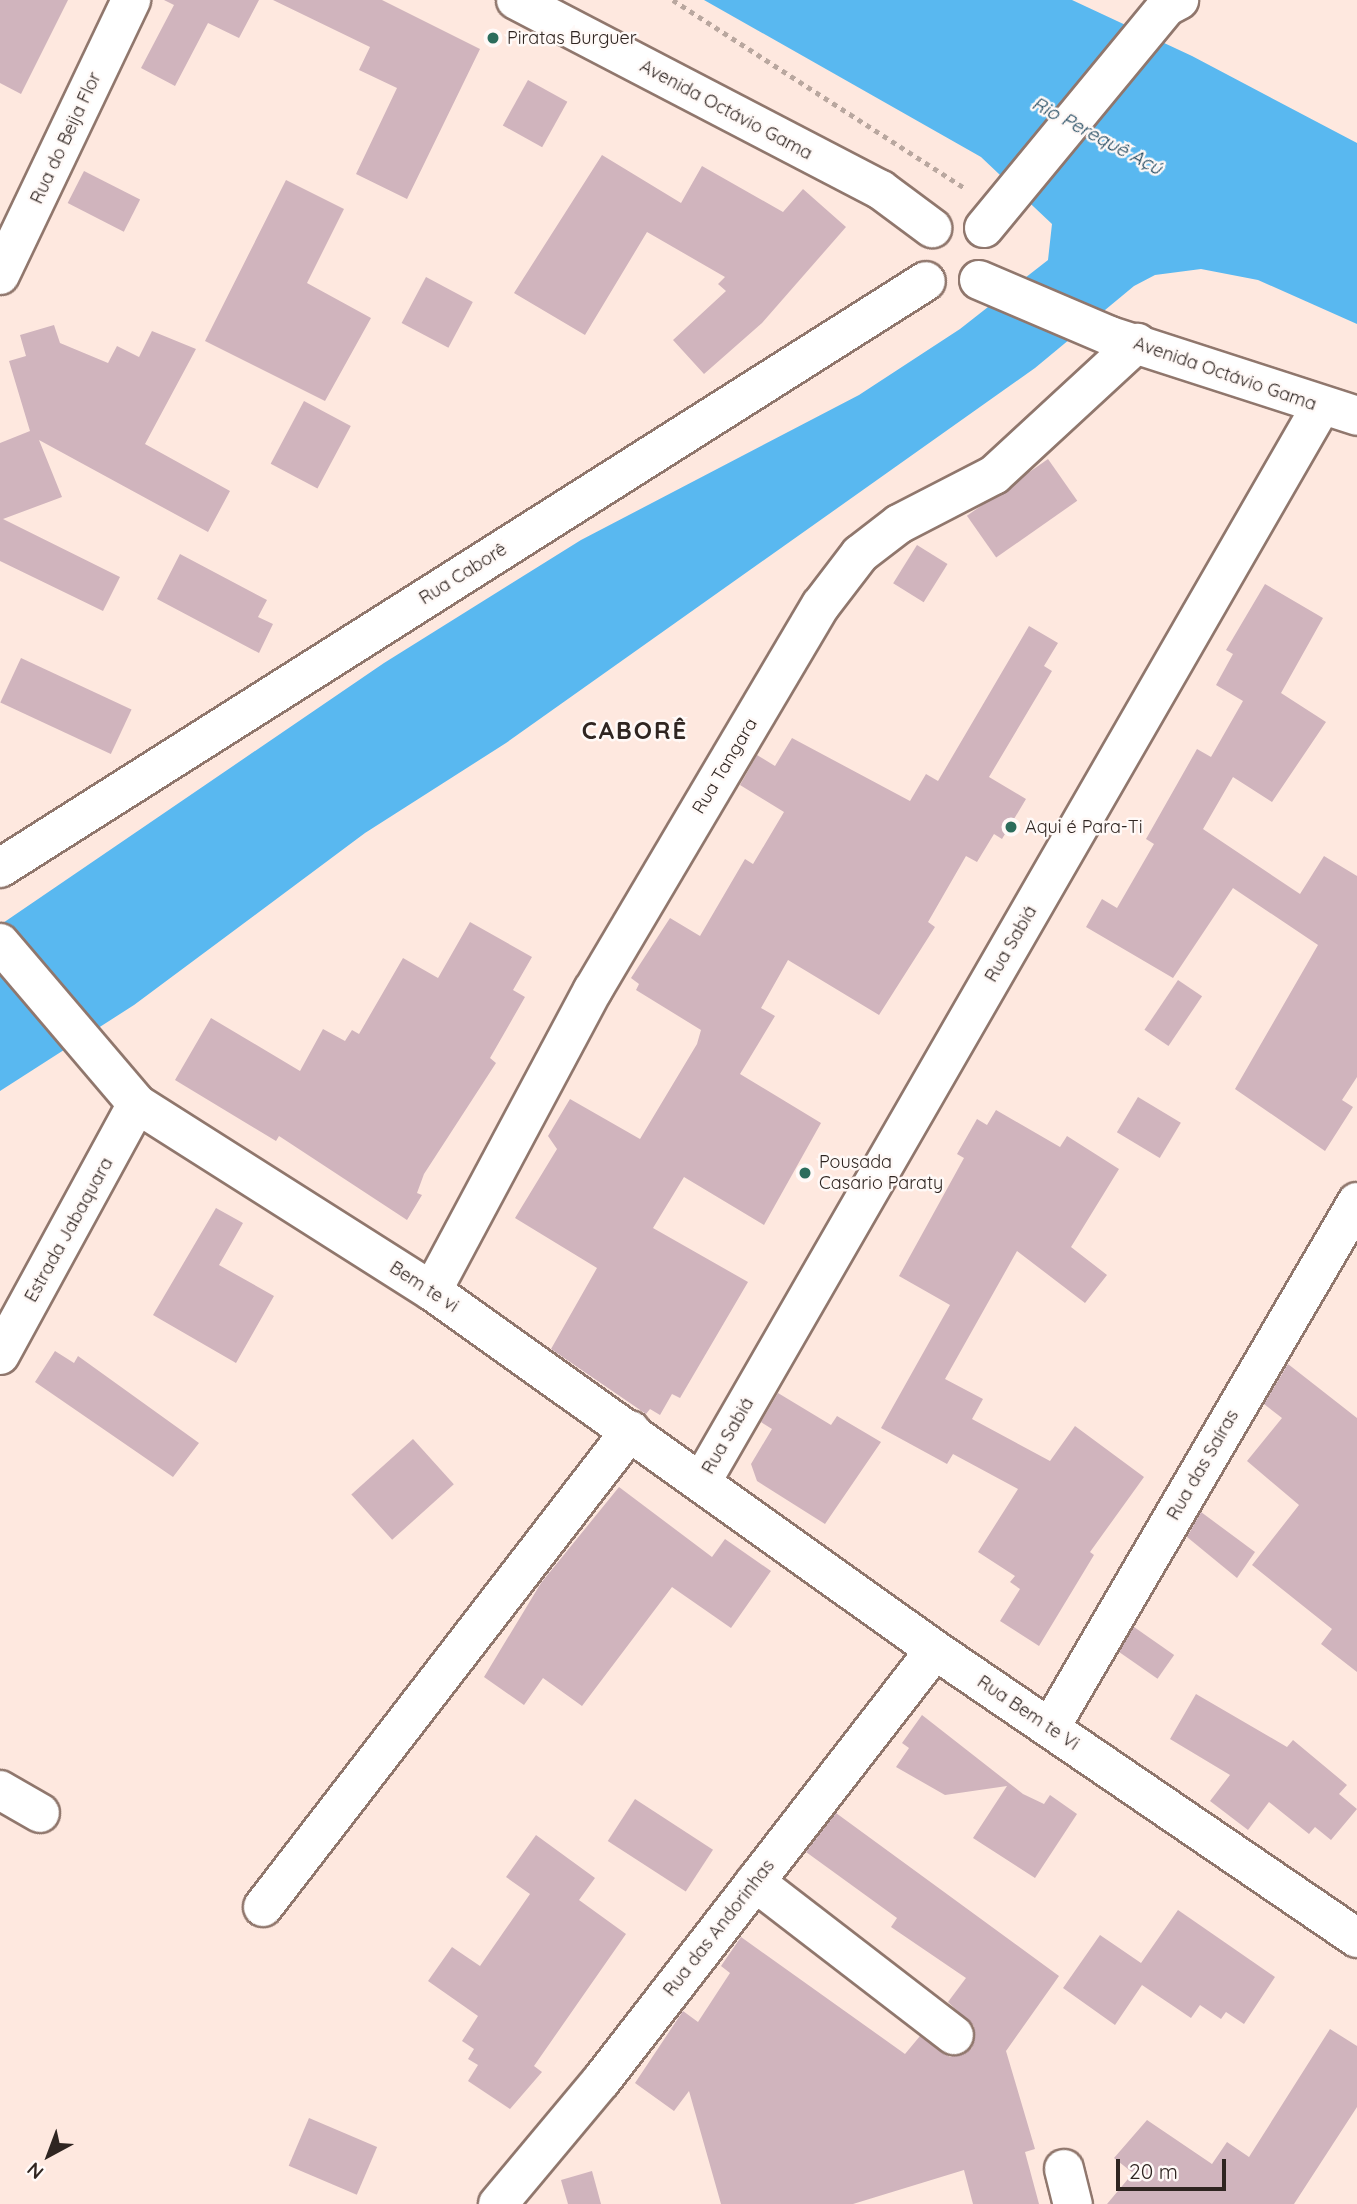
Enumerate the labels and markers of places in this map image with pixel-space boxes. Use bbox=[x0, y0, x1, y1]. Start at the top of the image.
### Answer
place label: Piratas Burguer bbox=[507, 27, 637, 49]
marker: Piratas Burguer bbox=[485, 30, 501, 46]
place label: Aqui é Para-Ti bbox=[1025, 816, 1143, 838]
marker: Aqui é Para-Ti bbox=[1003, 819, 1019, 835]
place label: Pousada Casario Paraty bbox=[819, 1152, 943, 1194]
marker: Pousada Casario Paraty bbox=[797, 1165, 813, 1181]

